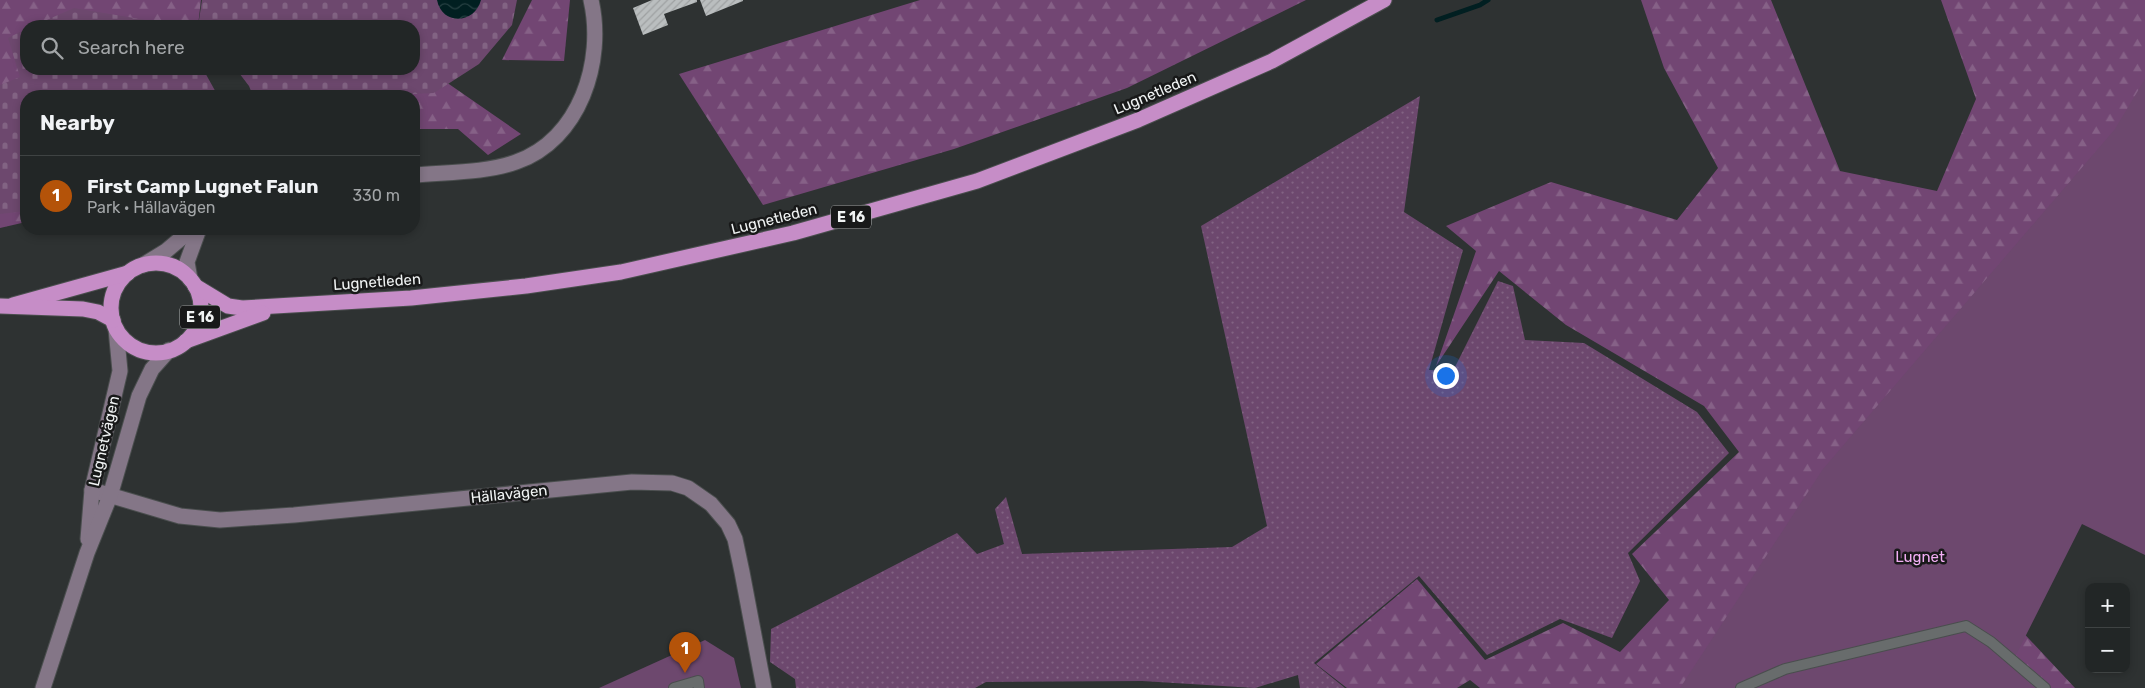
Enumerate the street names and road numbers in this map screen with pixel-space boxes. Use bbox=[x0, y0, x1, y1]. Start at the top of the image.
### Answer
street label: Lugnetleden bbox=[1111, 68, 1199, 118]
street label: Lugnetleden bbox=[729, 200, 819, 238]
road number: E 16 bbox=[831, 206, 871, 228]
street label: Lugnetleden bbox=[333, 270, 421, 294]
road number: E 16 bbox=[180, 306, 220, 328]
street label: Lugnetvägen bbox=[85, 394, 123, 488]
street label: Hällavägen bbox=[470, 481, 548, 507]

